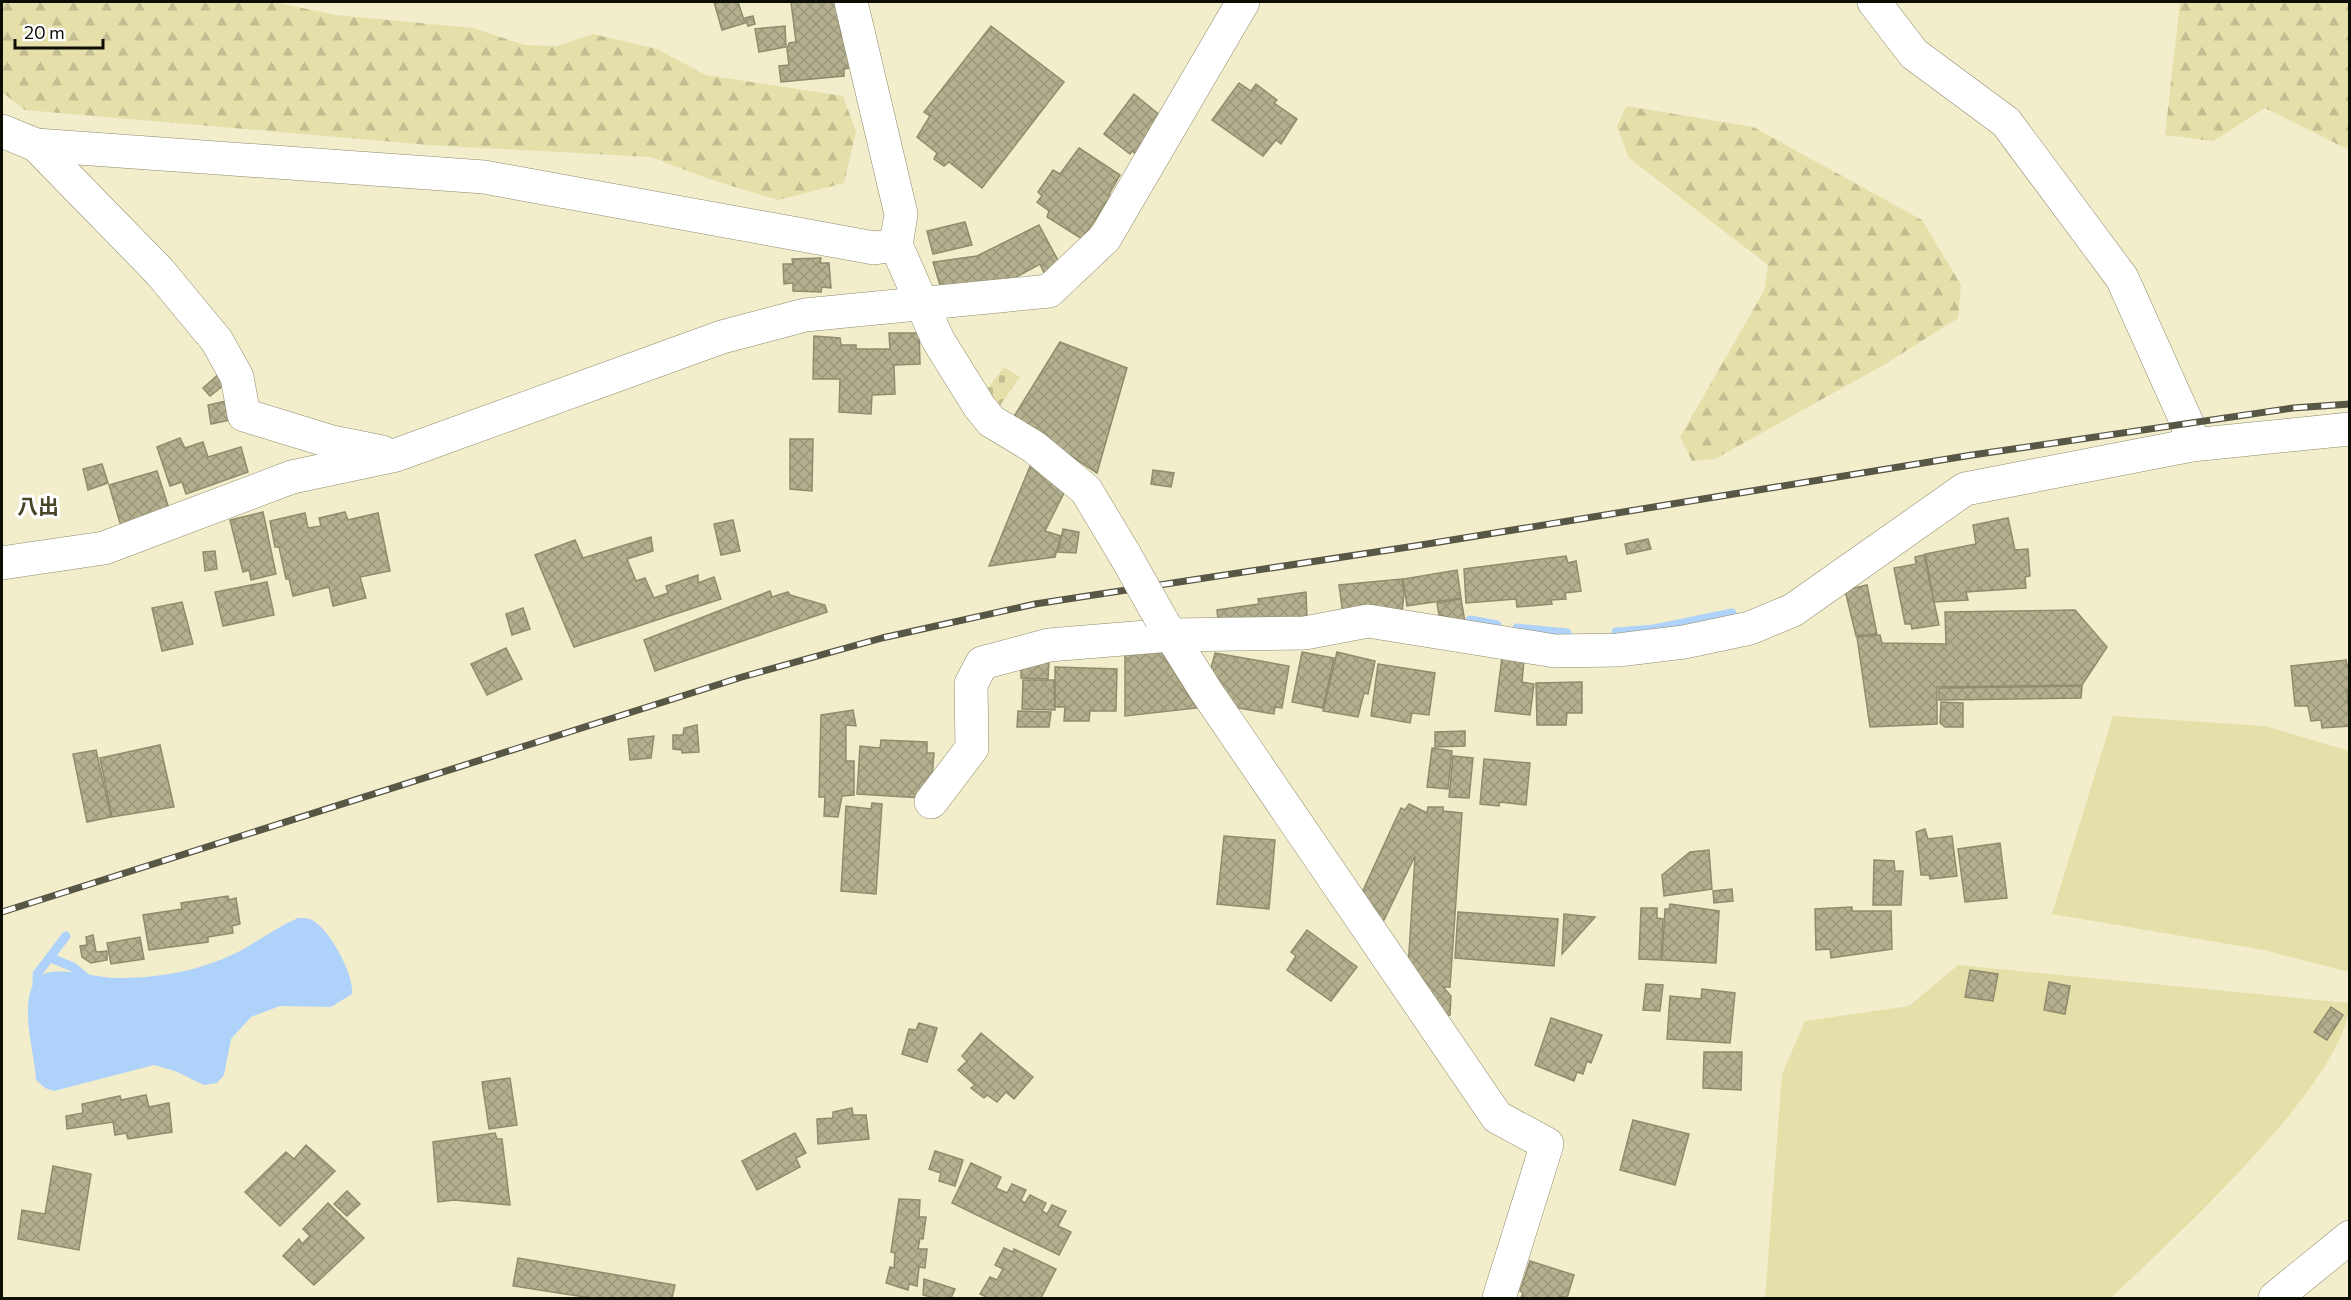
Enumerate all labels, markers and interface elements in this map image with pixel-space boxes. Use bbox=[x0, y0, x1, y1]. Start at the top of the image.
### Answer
scale bar bbox=[15, 12, 104, 50]
text: 20 m bbox=[24, 21, 65, 43]
district label: 八出 bbox=[17, 493, 59, 518]

